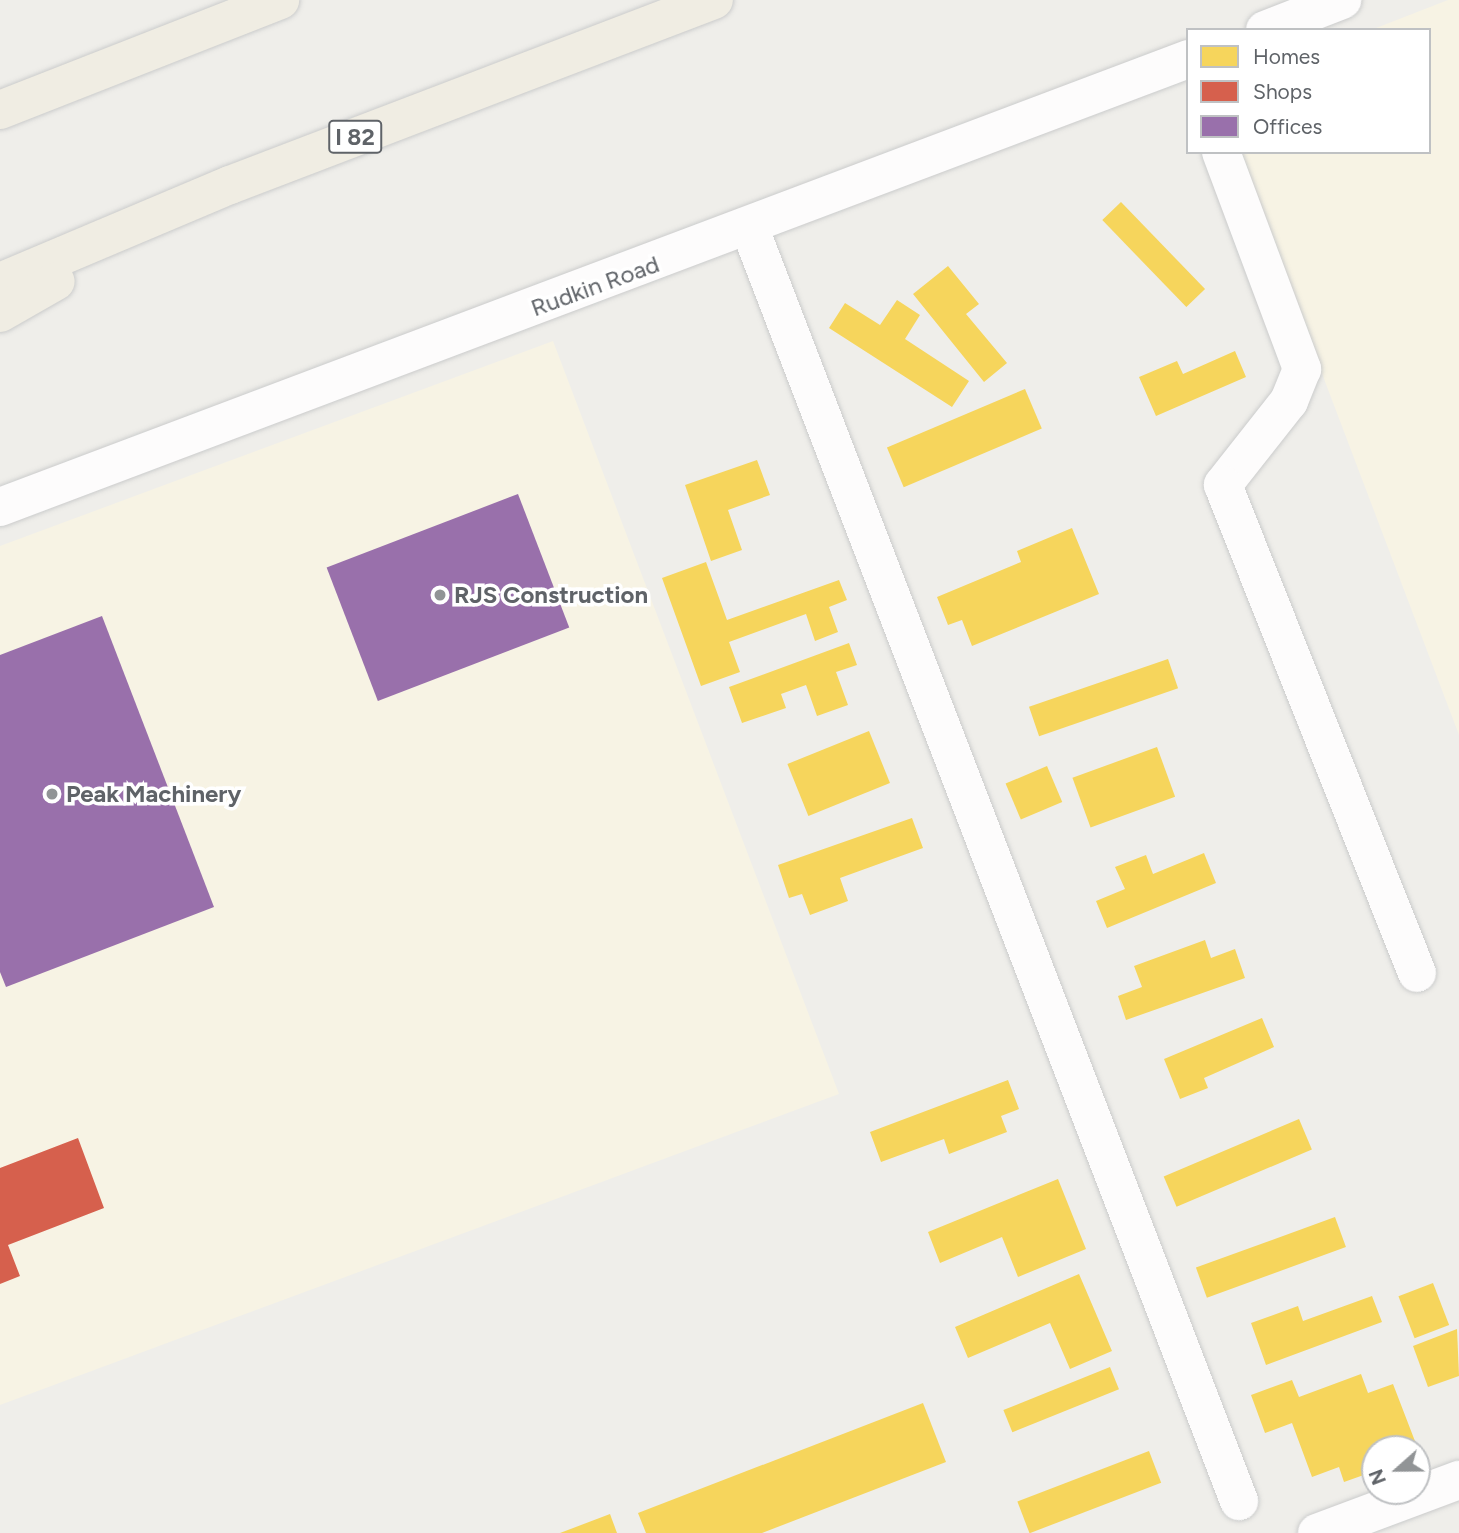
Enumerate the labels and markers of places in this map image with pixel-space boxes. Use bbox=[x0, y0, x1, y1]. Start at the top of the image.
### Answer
place label: RJS Construction bbox=[454, 581, 648, 609]
marker: RJS Construction bbox=[432, 587, 448, 603]
place label: Peak Machinery bbox=[66, 780, 241, 808]
marker: Peak Machinery bbox=[44, 786, 60, 802]

